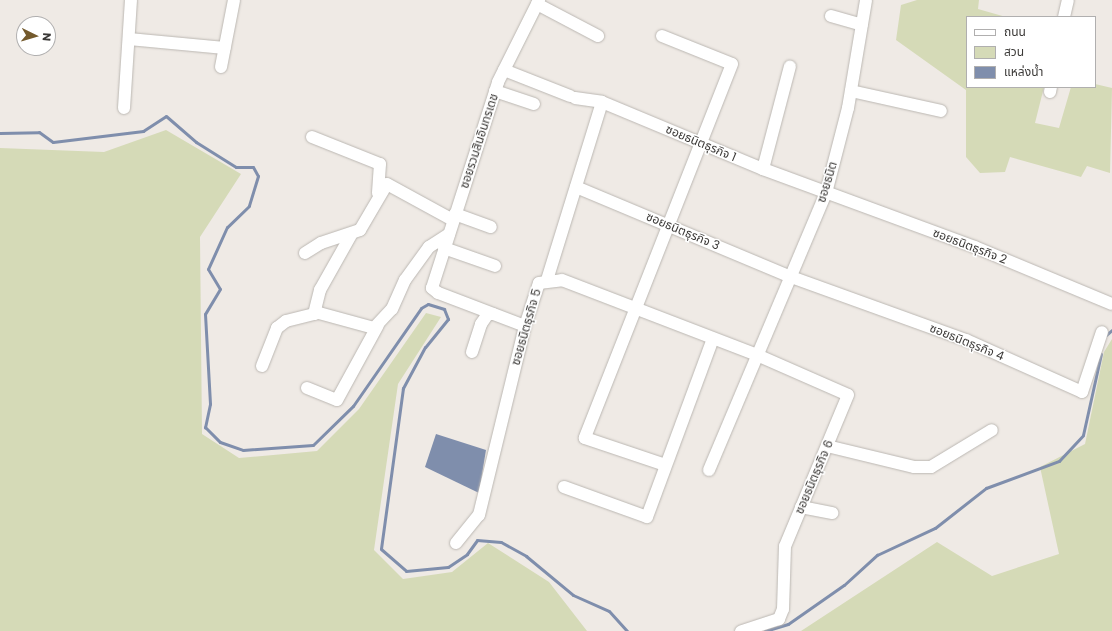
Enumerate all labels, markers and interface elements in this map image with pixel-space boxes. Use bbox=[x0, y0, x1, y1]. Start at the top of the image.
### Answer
north arrow bbox=[16, 16, 56, 56]
legend bbox=[966, 16, 1096, 88]
text: ถนน bbox=[1004, 23, 1026, 40]
text: N bbox=[39, 32, 55, 42]
text: สวน bbox=[1004, 43, 1024, 60]
text: แหล่งน้ำ bbox=[1004, 63, 1043, 80]
street label: ซอยรวมสินอินทรเดช bbox=[457, 92, 501, 190]
street label: ซอยธนิตธุรกิจ 1 bbox=[664, 122, 738, 164]
street label: ซอยธนิต bbox=[814, 160, 840, 204]
street label: ซอยธนิตธุรกิจ 3 bbox=[644, 209, 722, 253]
street label: ซอยธนิตธุรกิจ 2 bbox=[931, 225, 1009, 267]
street label: ซอยธนิตธุรกิจ 5 bbox=[508, 287, 544, 367]
street label: ซอยธนิตธุรกิจ 4 bbox=[928, 321, 1006, 363]
street label: ซอยธนิตธุรกิจ 6 bbox=[792, 438, 836, 516]

